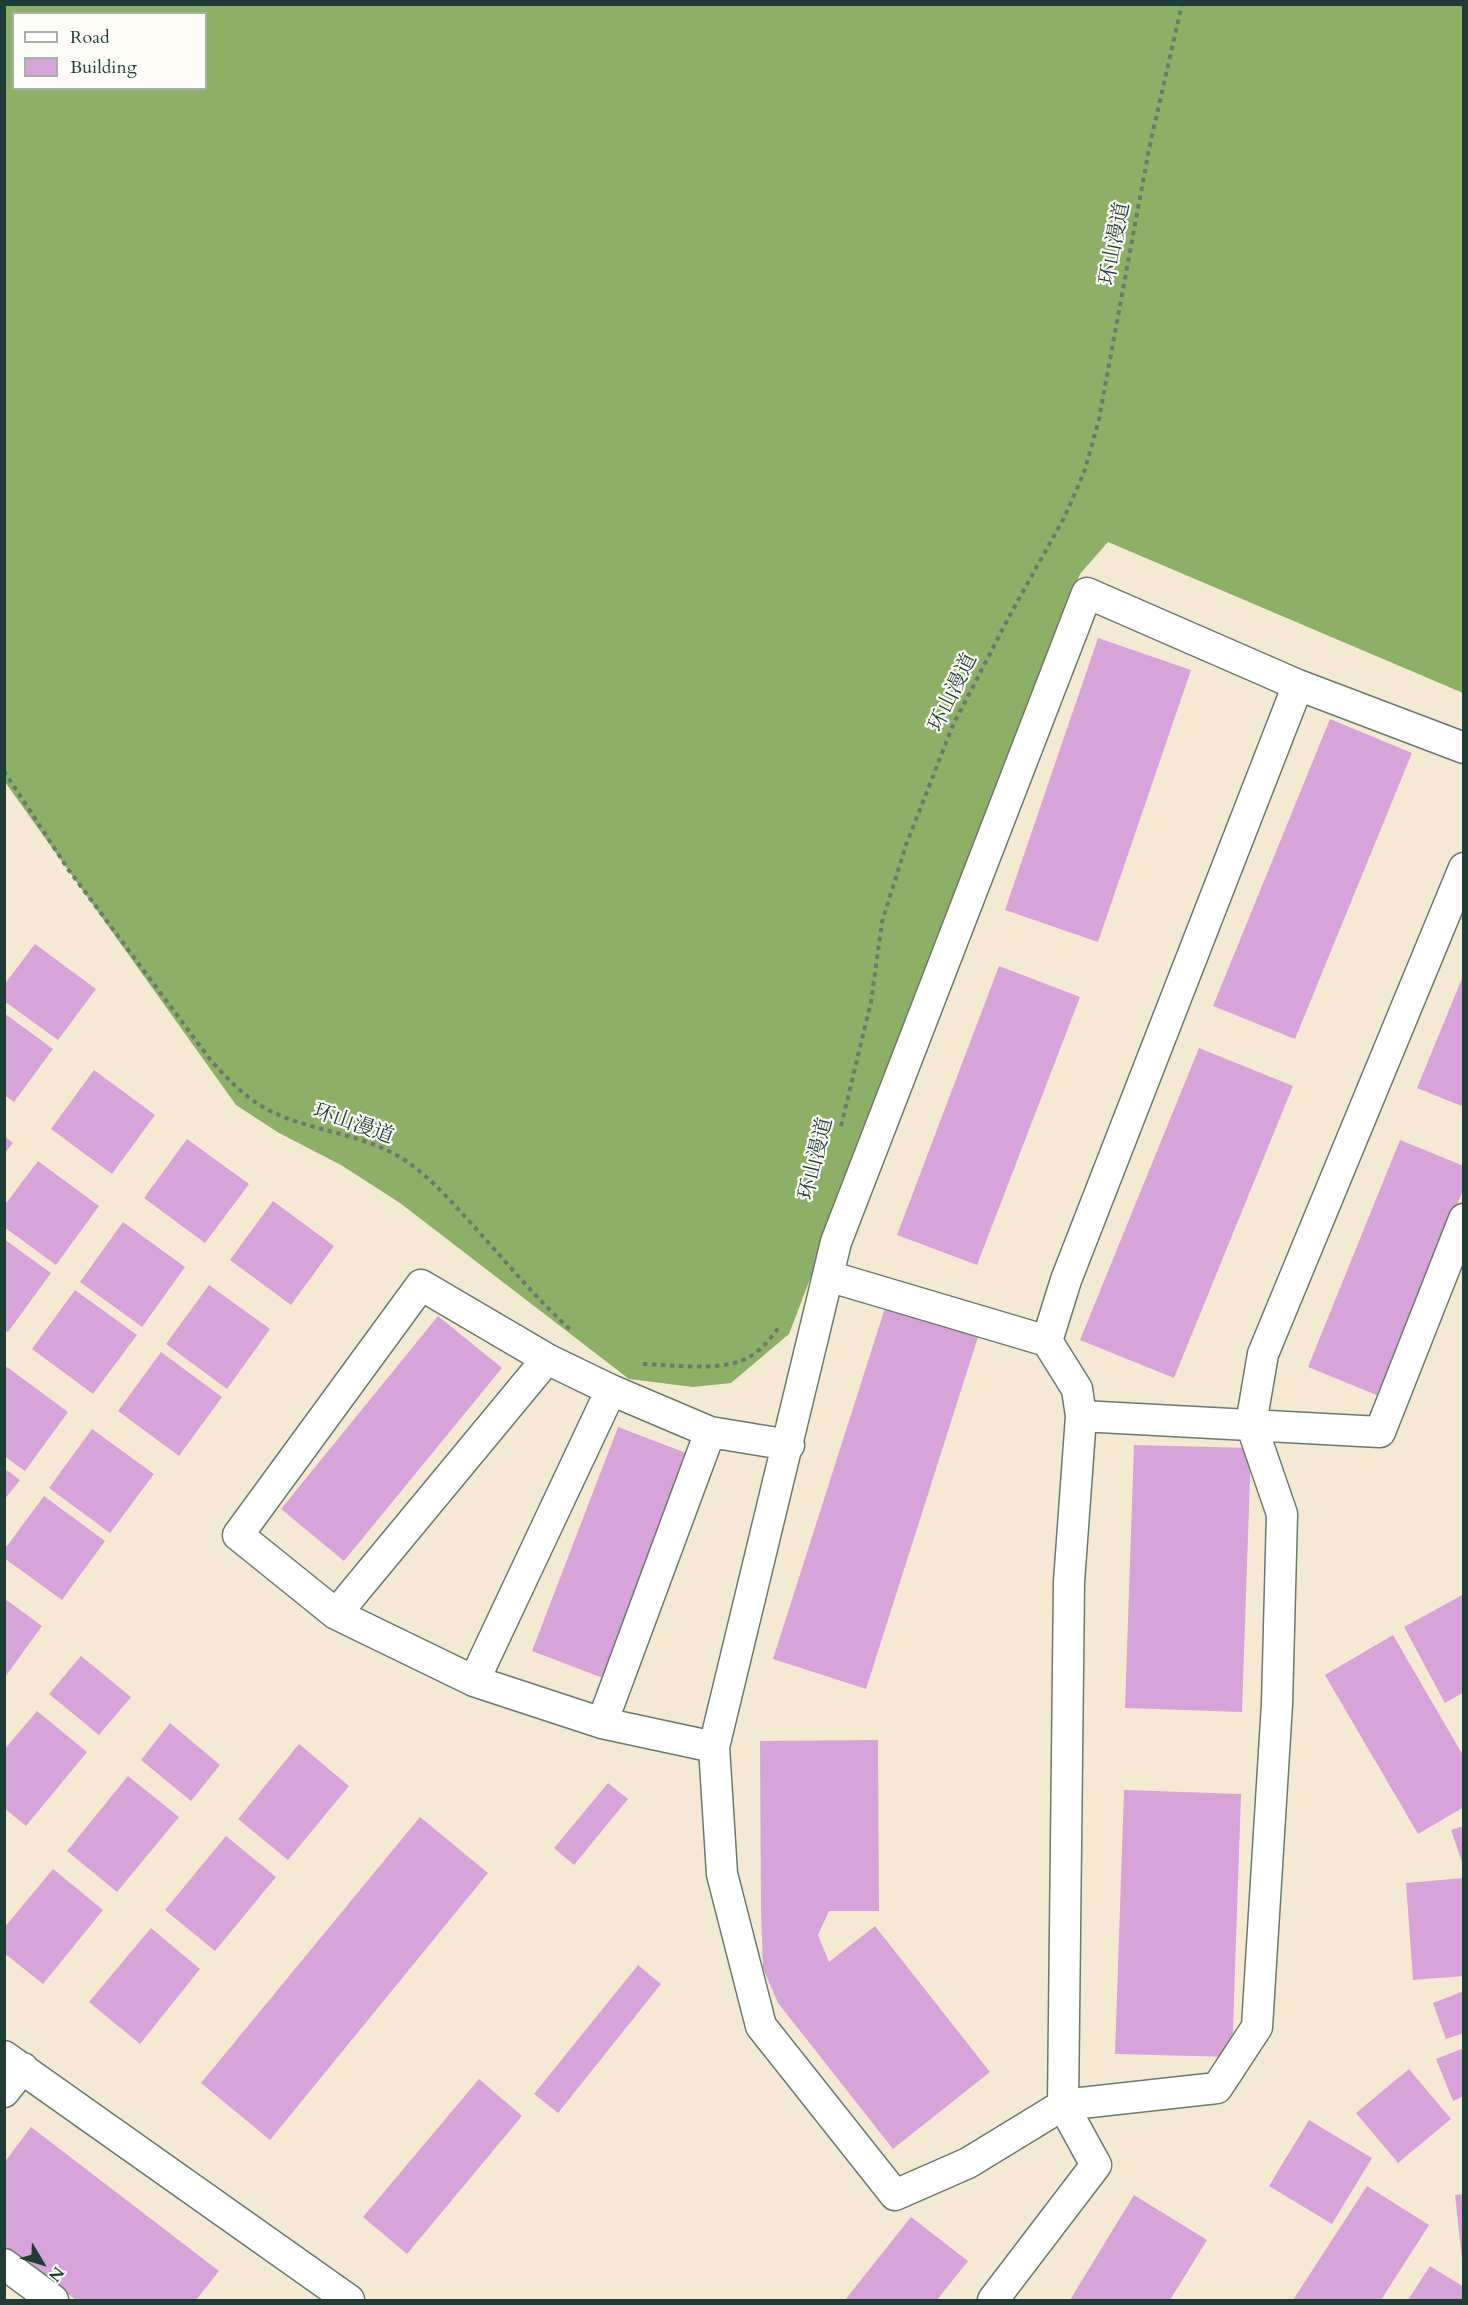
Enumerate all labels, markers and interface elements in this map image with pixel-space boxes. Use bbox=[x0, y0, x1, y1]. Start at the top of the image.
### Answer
legend bbox=[12, 12, 207, 90]
text: Road bbox=[70, 25, 110, 50]
text: Building bbox=[70, 55, 137, 80]
street label: 环山漫道 bbox=[1096, 200, 1136, 288]
street label: 环山漫道 bbox=[924, 650, 984, 736]
street label: 环山漫道 bbox=[309, 1099, 397, 1151]
street label: 环山漫道 bbox=[795, 1115, 839, 1203]
north arrow bbox=[12, 2233, 72, 2293]
text: N bbox=[43, 2262, 69, 2286]

